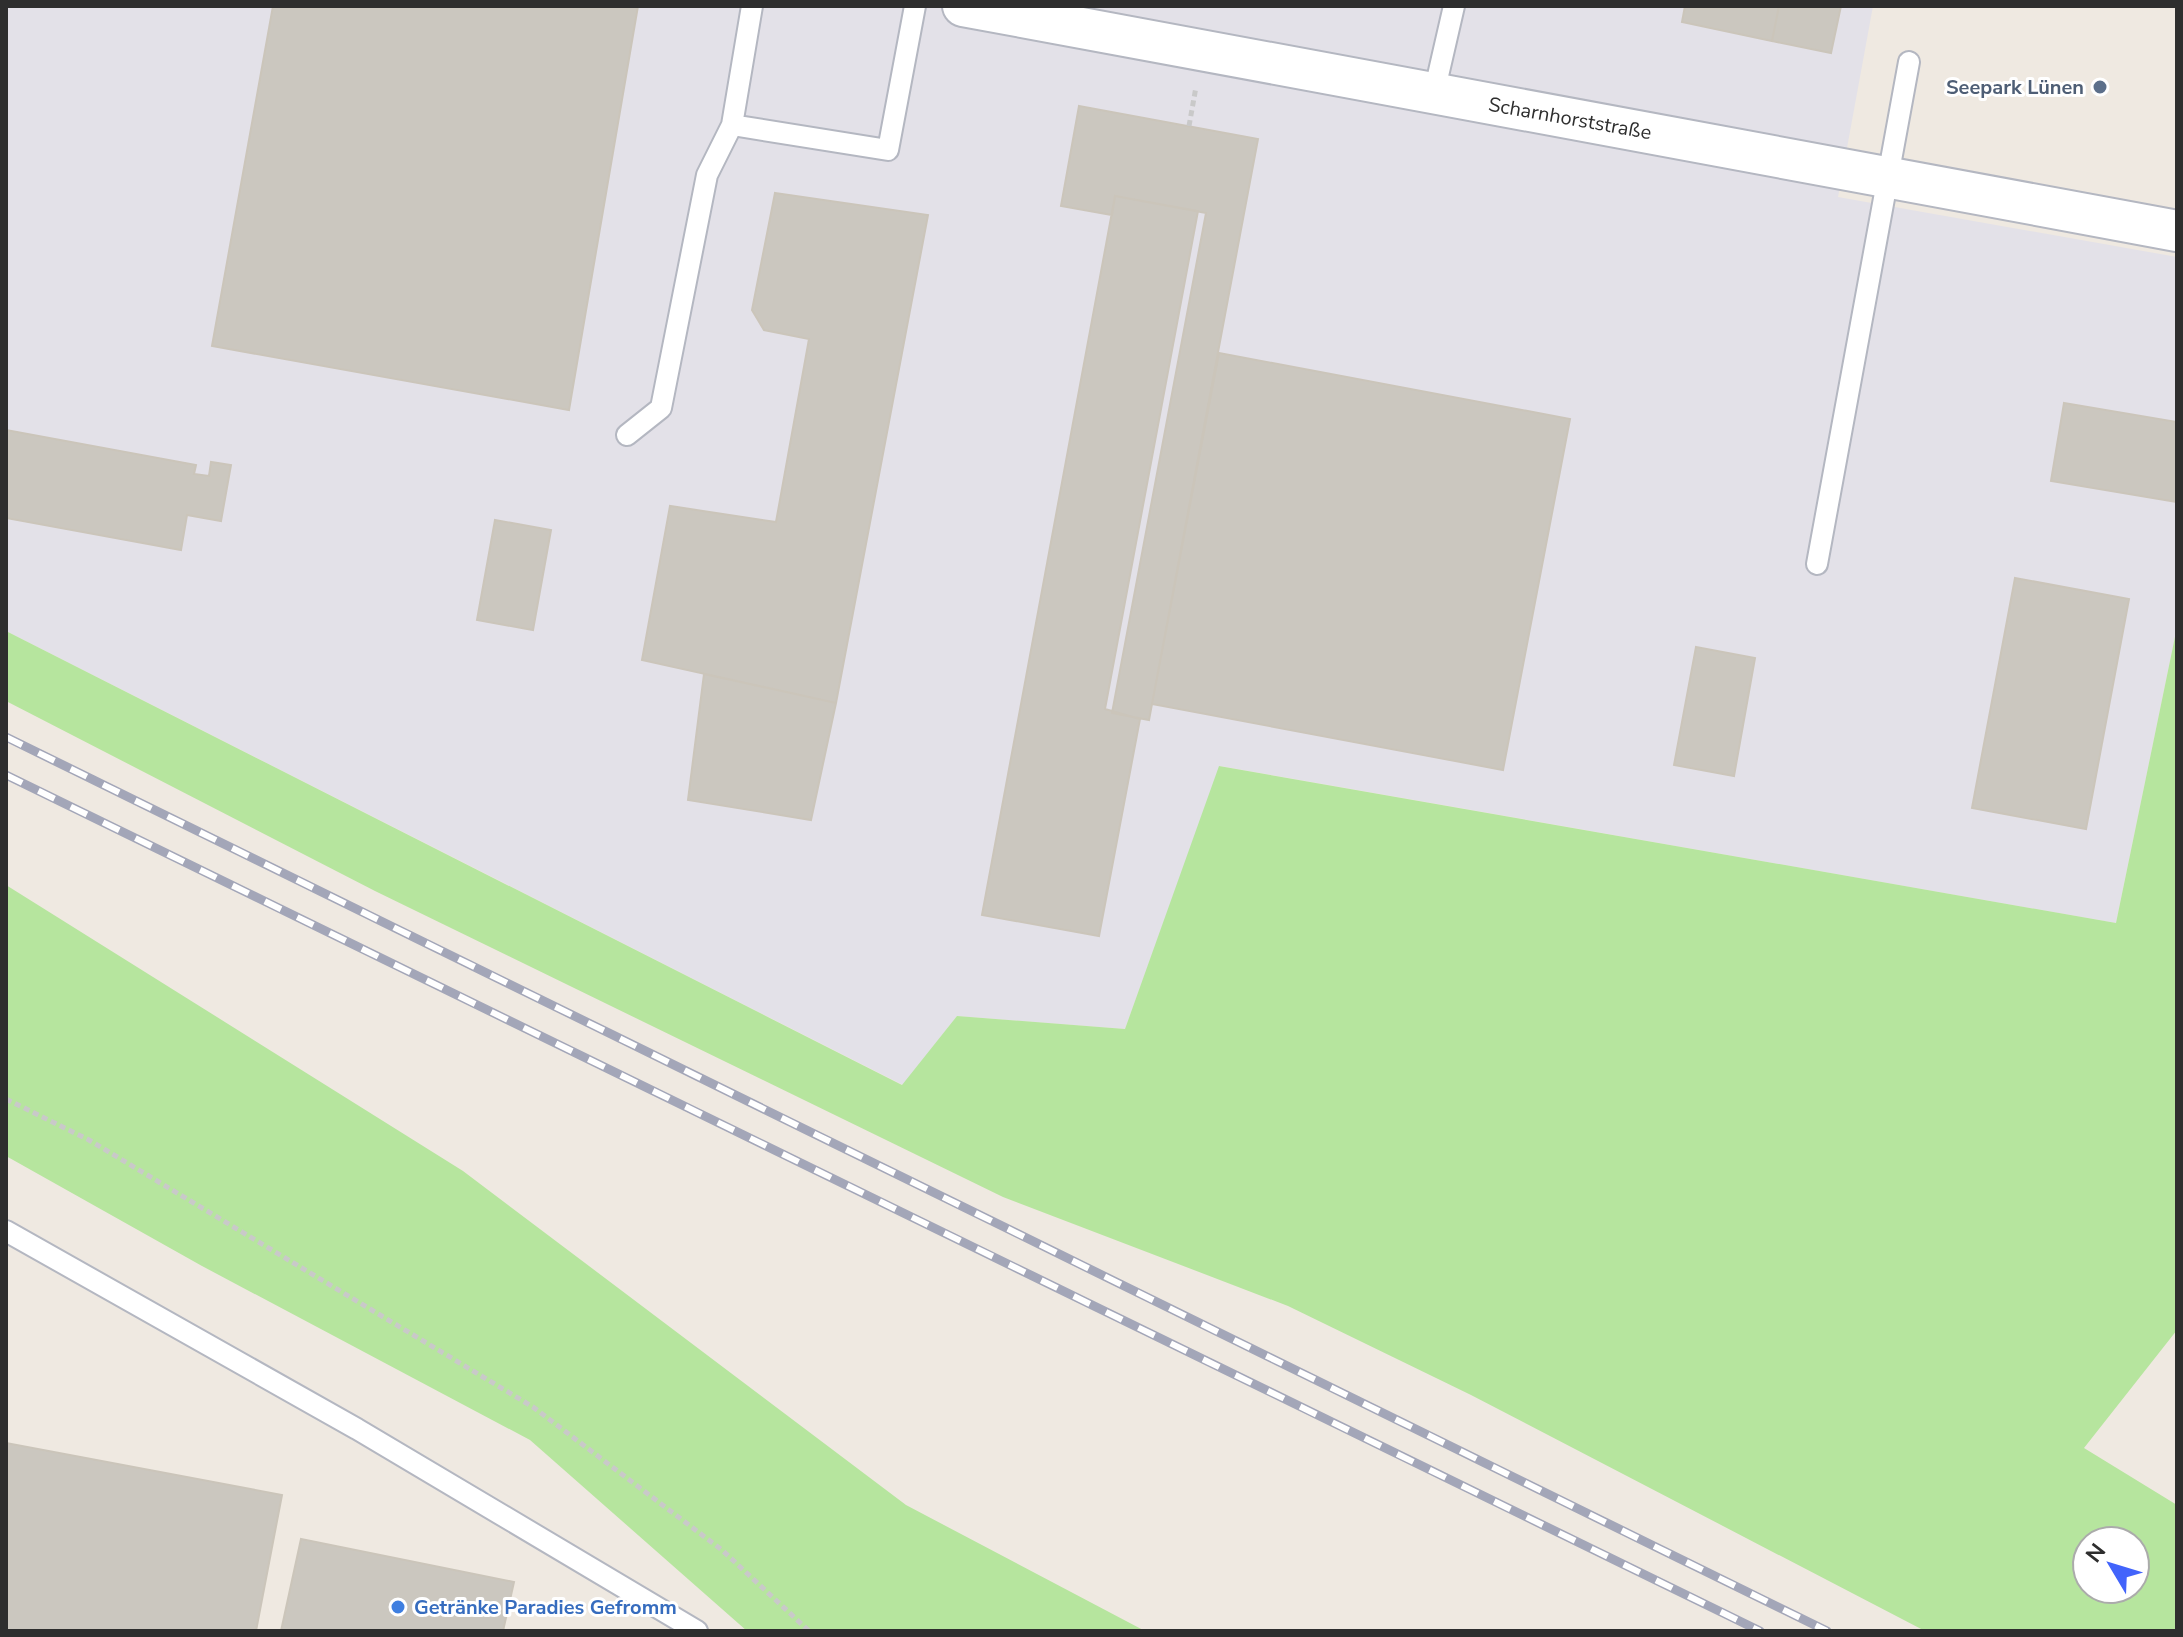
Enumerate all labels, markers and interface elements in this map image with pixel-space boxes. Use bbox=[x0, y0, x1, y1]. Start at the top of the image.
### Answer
place label: Seepark Lünen bbox=[1946, 74, 2084, 101]
marker: Seepark Lünen bbox=[2091, 78, 2109, 96]
street label: Scharnhorststraße bbox=[1486, 91, 1654, 146]
north arrow bbox=[2071, 1525, 2151, 1605]
text: N bbox=[2079, 1538, 2113, 1569]
place label: Getränke Paradies Gefromm bbox=[414, 1594, 677, 1621]
marker: Getränke Paradies Gefromm bbox=[389, 1598, 407, 1616]

